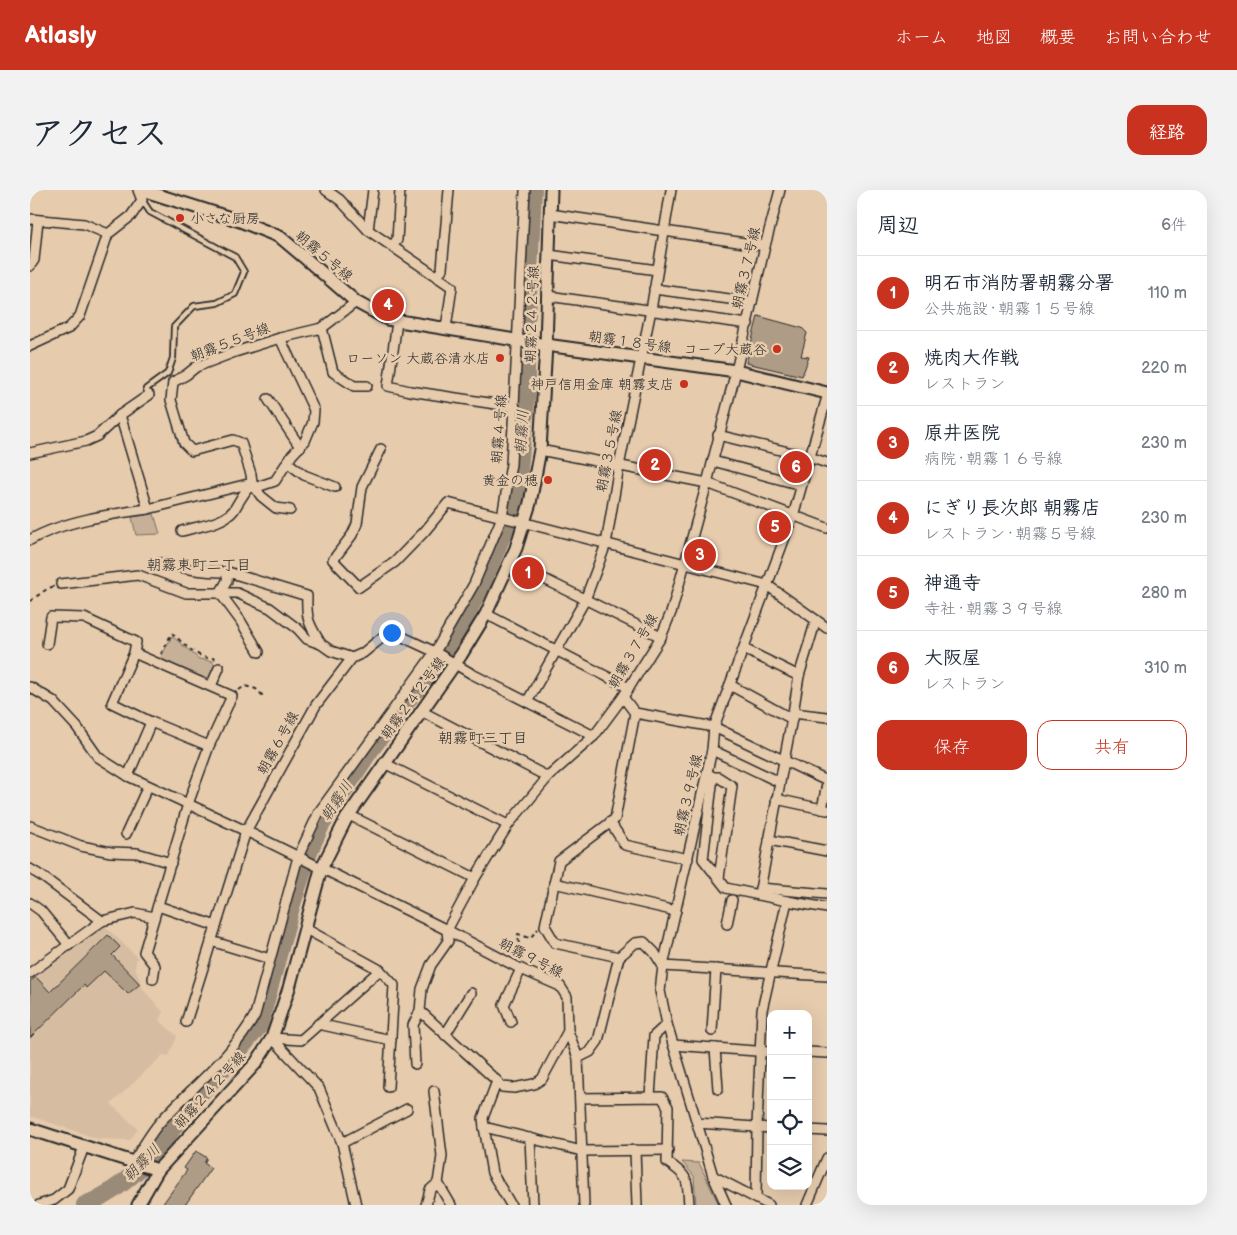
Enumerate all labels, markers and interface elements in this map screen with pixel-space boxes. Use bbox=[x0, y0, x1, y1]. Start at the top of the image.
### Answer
text: Atlasly bbox=[25, 21, 96, 50]
text: ホーム bbox=[895, 27, 948, 48]
text: 地図 bbox=[976, 27, 1012, 48]
text: 概要 bbox=[1040, 27, 1076, 48]
text: お問い合わせ bbox=[1104, 27, 1212, 48]
button: 経路 bbox=[1127, 105, 1207, 155]
text: アクセス bbox=[30, 113, 168, 156]
place label: 小さな厨房 bbox=[190, 210, 260, 227]
marker: 小さな厨房 bbox=[174, 212, 186, 224]
text: 周辺 bbox=[877, 213, 919, 238]
text: 6件 bbox=[1161, 216, 1187, 235]
street label: 朝霧３７号線 bbox=[728, 225, 764, 311]
street label: 朝霧５号線 bbox=[292, 227, 356, 285]
street label: 朝霧２４２号線 bbox=[522, 265, 542, 363]
text: 明石市消防署朝霧分署 bbox=[924, 272, 1114, 295]
text: 1 bbox=[890, 284, 896, 303]
text: 110 m bbox=[1148, 284, 1187, 303]
pin: 4 bbox=[372, 286, 404, 324]
text: 公共施設 · 朝霧１５号線 bbox=[924, 300, 1094, 319]
street label: 朝霧５５号線 bbox=[188, 319, 272, 365]
street label: 朝霧１８号線 bbox=[587, 328, 673, 356]
place label: コープ大蔵谷 bbox=[684, 341, 767, 358]
marker: コープ大蔵谷 bbox=[771, 343, 783, 355]
text: 焼肉大作戦 bbox=[924, 347, 1019, 370]
place label: ローソン 大蔵谷清水店 bbox=[346, 350, 490, 367]
marker: ローソン 大蔵谷清水店 bbox=[494, 352, 506, 364]
text: 2 bbox=[888, 359, 898, 378]
text: 220 m bbox=[1141, 359, 1187, 378]
text: レストラン bbox=[924, 375, 1005, 394]
place label: 神戸信用金庫 朝霧支店 bbox=[530, 376, 674, 393]
marker: 神戸信用金庫 朝霧支店 bbox=[678, 378, 690, 390]
street label: 朝霧４号線 bbox=[488, 393, 510, 465]
street label: 朝霧３５号線 bbox=[593, 408, 625, 494]
water label: 朝霧川 bbox=[511, 409, 533, 455]
text: 原井医院 bbox=[924, 422, 1000, 445]
text: 3 bbox=[888, 434, 898, 453]
text: 230 m bbox=[1141, 434, 1187, 453]
pin: 2 bbox=[639, 446, 671, 484]
pin: 6 bbox=[780, 448, 812, 486]
text: 病院 · 朝霧１６号線 bbox=[924, 450, 1062, 469]
place label: 黄金の穂 bbox=[482, 472, 538, 489]
marker: 黄金の穂 bbox=[542, 474, 554, 486]
text: にぎり長次郎 朝霧店 bbox=[924, 497, 1100, 520]
pin: 5 bbox=[759, 508, 791, 546]
text: 4 bbox=[888, 509, 898, 528]
text: 230 m bbox=[1141, 509, 1187, 528]
text: レストラン · 朝霧５号線 bbox=[924, 525, 1096, 544]
pin: 3 bbox=[684, 536, 716, 574]
pin: 1 bbox=[512, 554, 544, 592]
district label: 朝霧東町二丁目 bbox=[146, 556, 252, 575]
text: 神通寺 bbox=[924, 572, 981, 595]
text: 5 bbox=[888, 584, 898, 603]
text: 280 m bbox=[1141, 584, 1187, 603]
text: 寺社 · 朝霧３９号線 bbox=[924, 600, 1062, 619]
street label: 朝霧３７号線 bbox=[605, 610, 661, 692]
your location bbox=[379, 620, 405, 646]
text: 大阪屋 bbox=[924, 647, 981, 670]
street label: 朝霧２４２号線 bbox=[377, 653, 449, 743]
text: 6 bbox=[888, 659, 898, 678]
text: 310 m bbox=[1144, 659, 1187, 678]
text: レストラン bbox=[924, 675, 1005, 694]
street label: 朝霧６号線 bbox=[254, 708, 302, 778]
button: 保存 bbox=[877, 720, 1027, 770]
button: 共有 bbox=[1037, 720, 1187, 770]
district label: 朝霧町三丁目 bbox=[438, 729, 528, 748]
street label: 朝霧３９号線 bbox=[670, 752, 706, 838]
water label: 朝霧川 bbox=[317, 777, 357, 825]
street label: 朝霧９号線 bbox=[496, 935, 566, 981]
map controls bbox=[767, 1010, 812, 1190]
button: + bbox=[767, 1010, 812, 1055]
street label: 朝霧２４２号線 bbox=[171, 1048, 249, 1132]
button: − bbox=[767, 1055, 812, 1100]
button: locate bbox=[767, 1100, 812, 1145]
water label: 朝霧川 bbox=[120, 1140, 164, 1186]
button: layers bbox=[767, 1145, 812, 1190]

